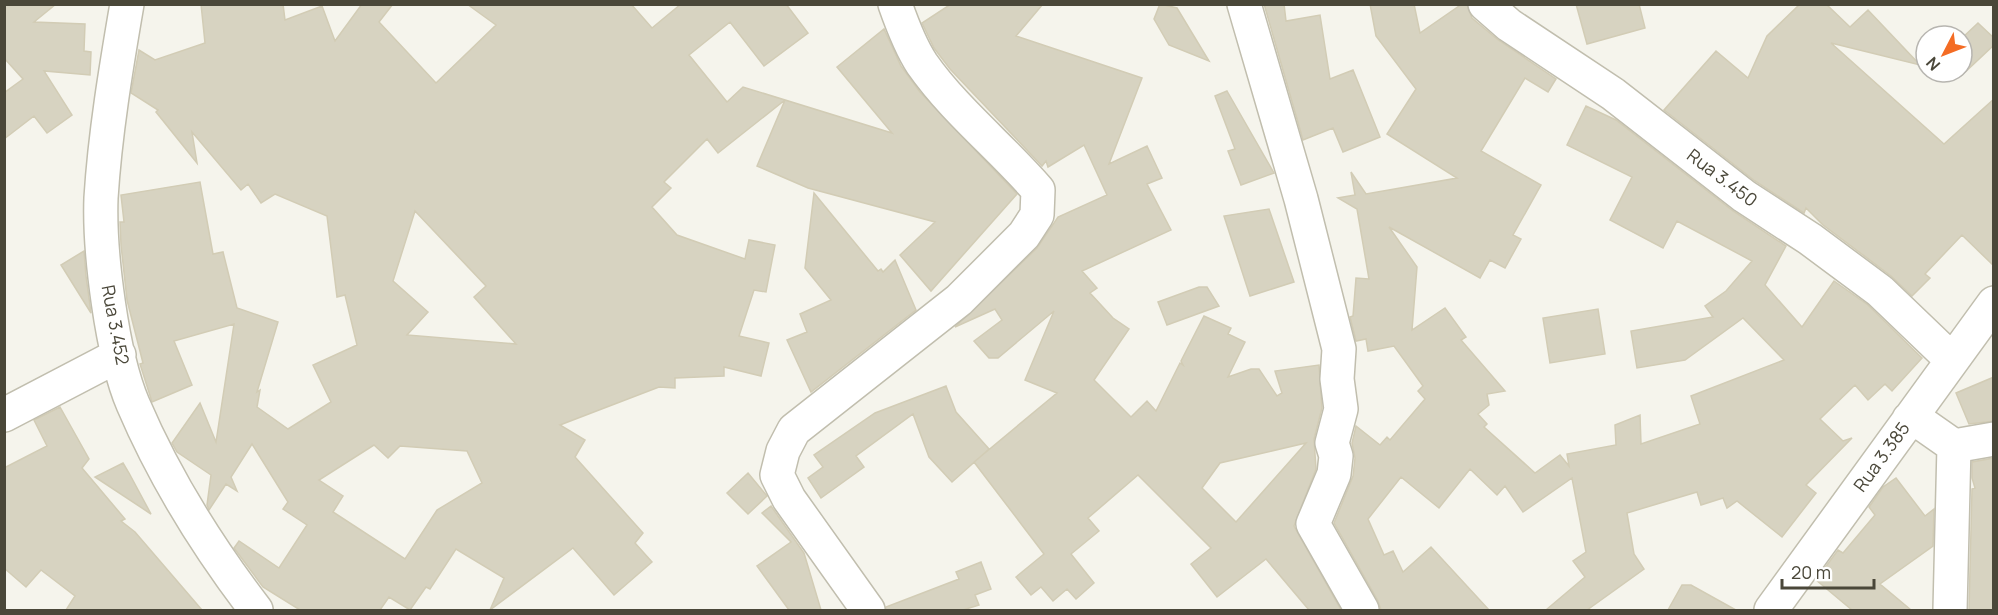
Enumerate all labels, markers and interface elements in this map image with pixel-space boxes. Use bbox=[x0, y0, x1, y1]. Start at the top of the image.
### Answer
north arrow bbox=[1914, 24, 1974, 84]
text: N bbox=[1921, 52, 1945, 76]
street label: Rua 3.450 bbox=[1683, 143, 1763, 212]
street label: Rua 3.452 bbox=[96, 283, 135, 367]
street label: Rua 3.385 bbox=[1848, 417, 1915, 496]
scale bar bbox=[1782, 552, 1874, 590]
text: 20 m bbox=[1791, 560, 1831, 584]

